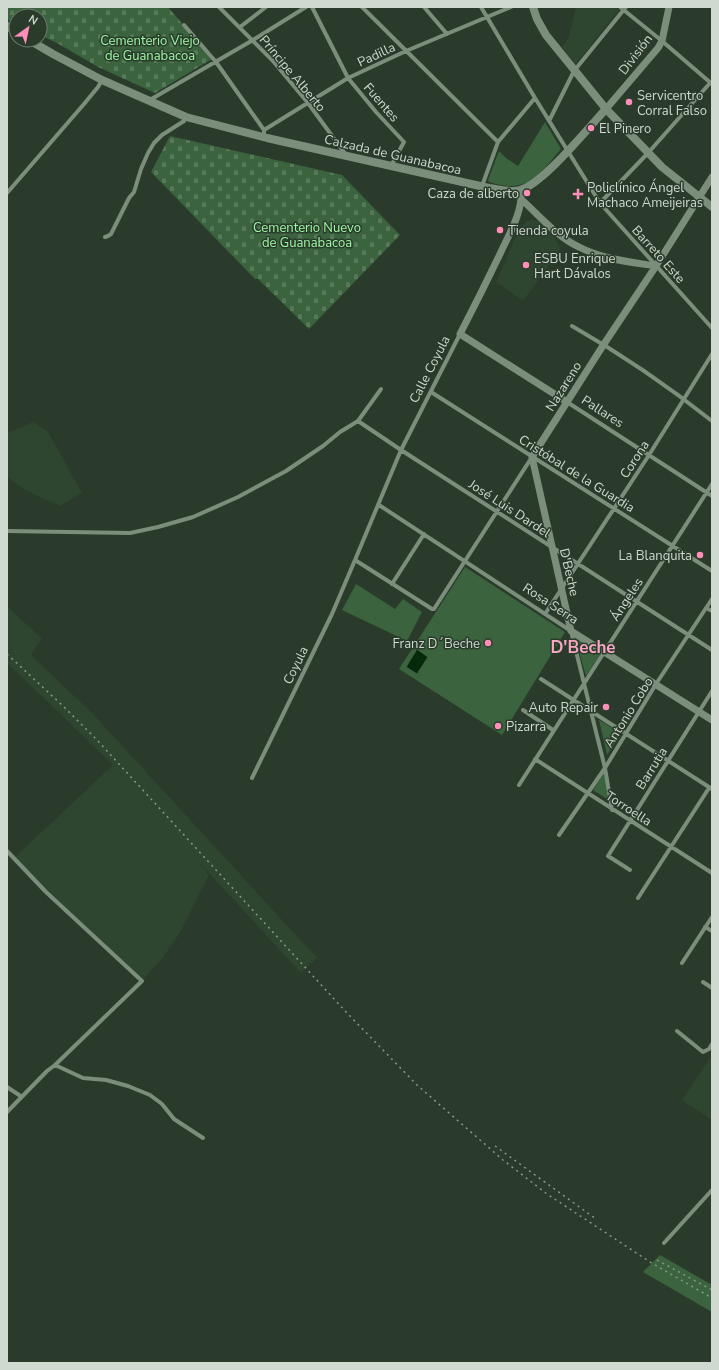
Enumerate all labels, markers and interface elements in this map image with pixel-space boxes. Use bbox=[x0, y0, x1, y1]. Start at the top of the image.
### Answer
north arrow bbox=[8, 8, 48, 48]
text: N bbox=[26, 12, 41, 29]
street label: División bbox=[615, 31, 657, 78]
park label: Cementerio Viejo de Guanabacoa bbox=[100, 32, 200, 65]
street label: Príncipe Alberto bbox=[255, 32, 330, 116]
street label: Padilla bbox=[354, 38, 398, 72]
street label: Fuentes bbox=[359, 79, 403, 126]
place label: Servicentro Corral Falso bbox=[637, 87, 707, 120]
marker: Servicentro Corral Falso bbox=[624, 97, 634, 107]
place label: El Pinero bbox=[599, 120, 651, 138]
marker: El Pinero bbox=[586, 123, 596, 133]
street label: Calzada de Guanabacoa bbox=[322, 130, 463, 180]
place label: Policlínico Ángel Machaco Ameijeiras bbox=[587, 178, 703, 212]
place label: Caza de alberto bbox=[428, 185, 519, 203]
marker: Caza de alberto bbox=[522, 188, 532, 198]
marker: Policlínico Ángel Machaco Ameijeiras bbox=[572, 188, 584, 200]
park label: Cementerio Nuevo de Guanabacoa bbox=[253, 219, 361, 252]
place label: Tienda coyula bbox=[508, 222, 589, 240]
street label: Barreto Este bbox=[628, 222, 689, 287]
marker: Tienda coyula bbox=[495, 225, 505, 235]
place label: ESBU Enrique Hart Dávalos bbox=[534, 250, 616, 283]
marker: ESBU Enrique Hart Dávalos bbox=[521, 260, 531, 270]
street label: Calle Coyula bbox=[405, 333, 455, 406]
street label: Nazareno bbox=[542, 358, 586, 415]
street label: Pallares bbox=[578, 391, 627, 432]
street label: Cristóbal de la Guardia bbox=[515, 431, 638, 517]
street label: Corona bbox=[616, 437, 654, 482]
street label: José Luis Dardel bbox=[464, 475, 554, 542]
street label: D'Beche bbox=[555, 547, 583, 598]
place label: La Blanquita bbox=[618, 547, 692, 565]
marker: La Blanquita bbox=[695, 550, 705, 560]
street label: Ángeles bbox=[605, 574, 648, 625]
street label: Rosa Serra bbox=[519, 579, 582, 629]
place label: Franz D´Beche bbox=[393, 635, 480, 653]
district label: D'Beche bbox=[550, 636, 616, 659]
marker: Franz D´Beche bbox=[483, 638, 493, 648]
street label: Coyula bbox=[279, 643, 313, 687]
street label: Antonio Cobo bbox=[600, 674, 658, 751]
place label: Auto Repair bbox=[529, 699, 598, 717]
marker: Auto Repair bbox=[601, 702, 611, 712]
place label: Pizarra bbox=[506, 718, 546, 736]
marker: Pizarra bbox=[493, 721, 503, 731]
street label: Barrutia bbox=[632, 744, 672, 793]
street label: Torroella bbox=[602, 787, 655, 831]

